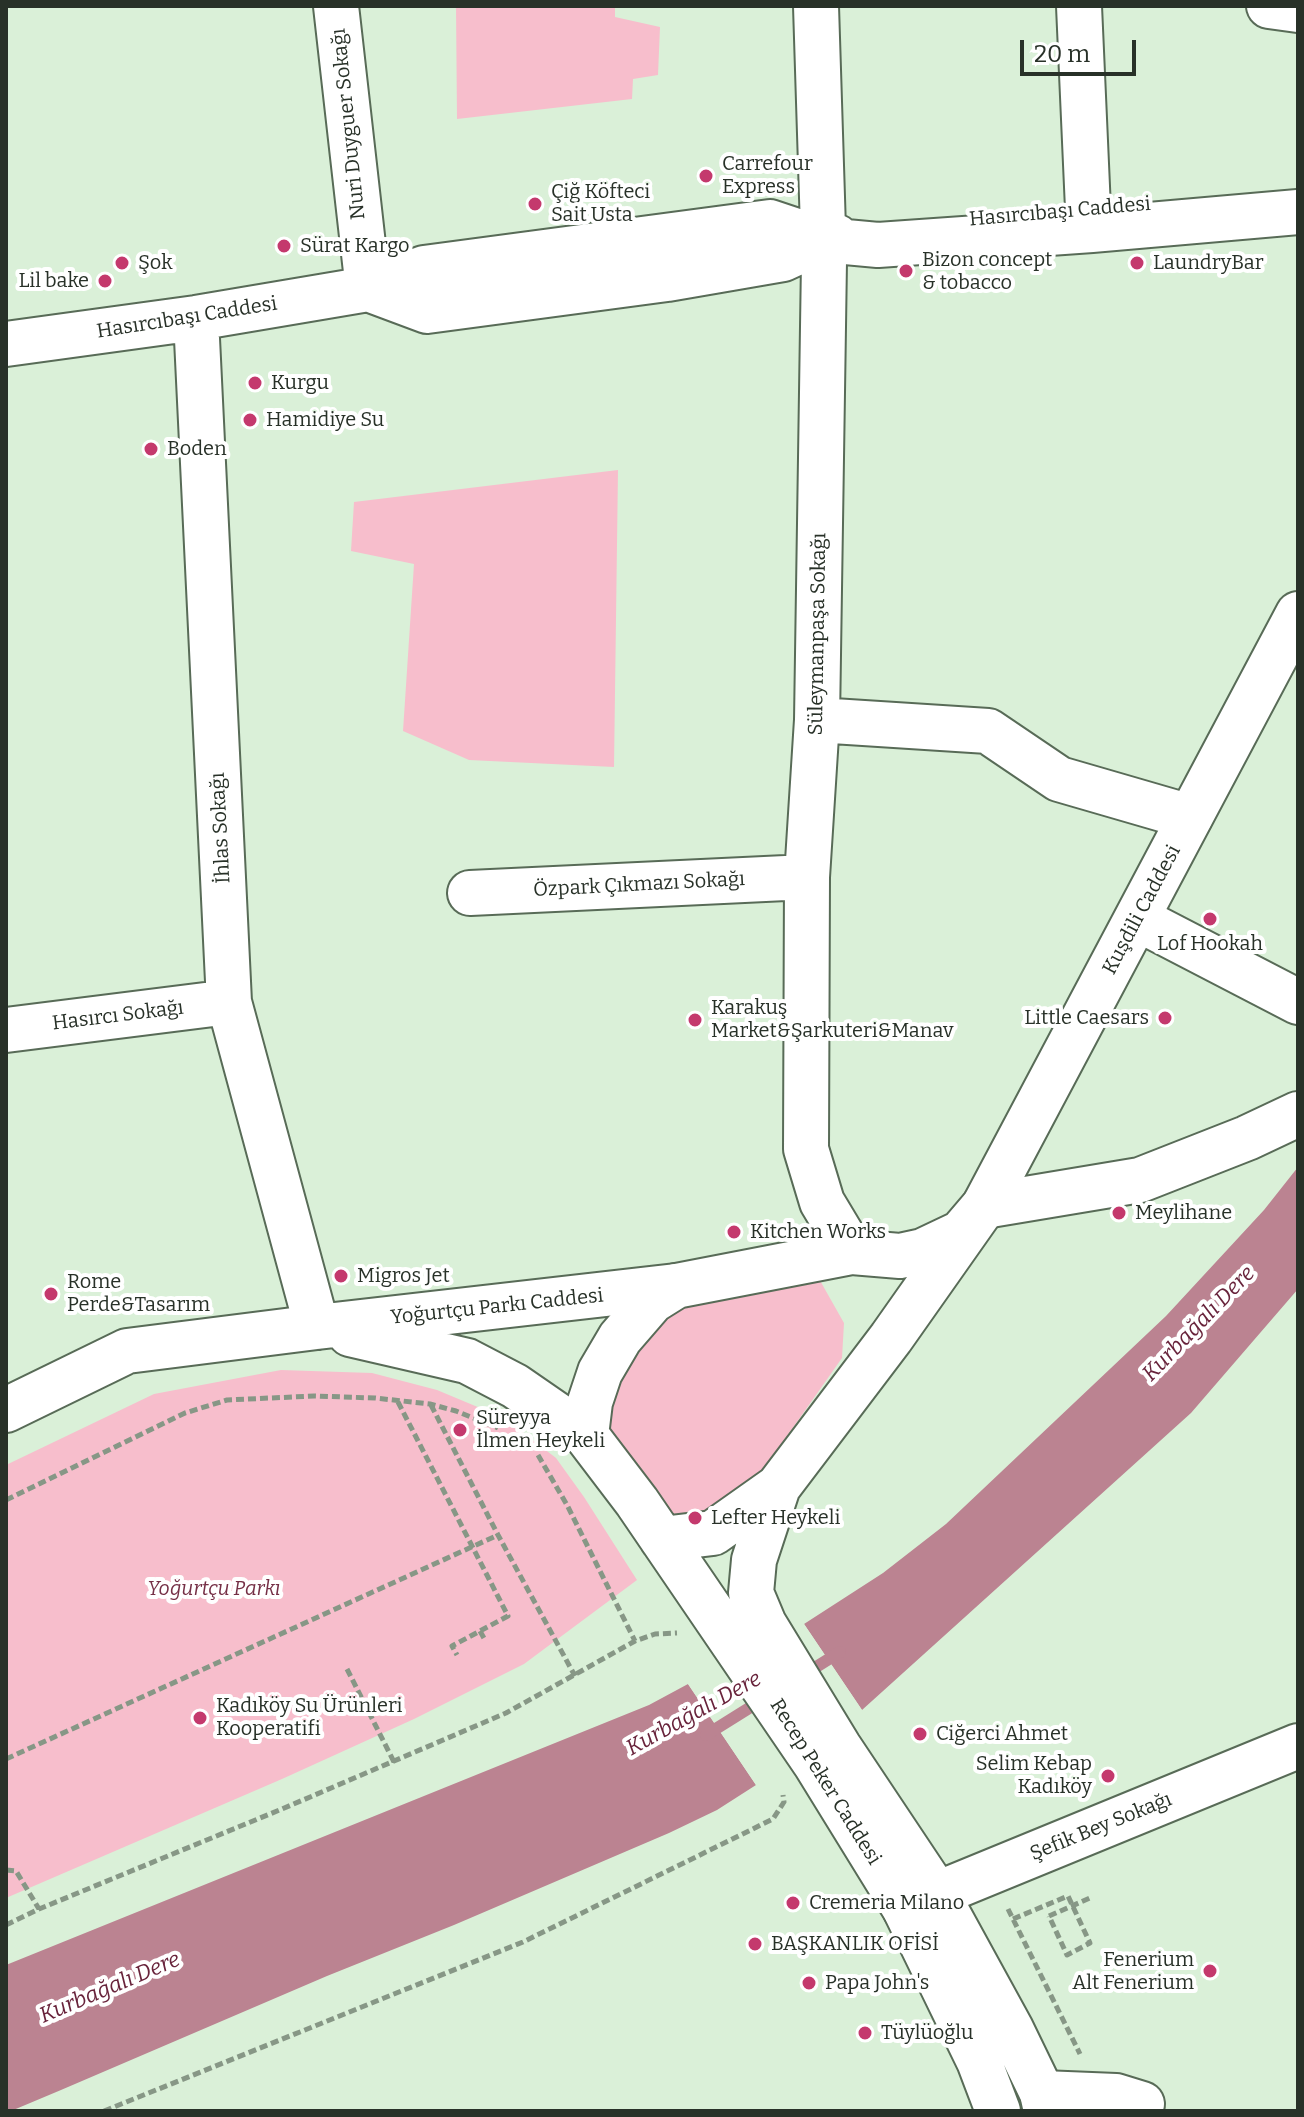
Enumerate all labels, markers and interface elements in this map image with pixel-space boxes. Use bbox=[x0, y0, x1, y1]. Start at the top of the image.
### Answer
scale bar bbox=[1024, 24, 1140, 74]
street label: Nuri Duyguer Sokağı bbox=[327, 27, 371, 221]
text: 20 m bbox=[1034, 40, 1090, 68]
place label: Carrefour Express bbox=[722, 152, 813, 199]
marker: Carrefour Express bbox=[697, 167, 715, 185]
place label: Çiğ Köfteci Sait Usta bbox=[551, 180, 650, 227]
street label: Hasırcıbaşı Caddesi bbox=[968, 192, 1152, 232]
marker: Çiğ Köfteci Sait Usta bbox=[526, 195, 544, 213]
place label: Sürat Kargo bbox=[300, 234, 410, 258]
marker: Sürat Kargo bbox=[275, 237, 293, 255]
place label: Bizon concept & tobacco bbox=[922, 248, 1052, 295]
place label: Şok bbox=[138, 251, 173, 275]
place label: LaundryBar bbox=[1153, 251, 1264, 275]
marker: Şok bbox=[113, 254, 131, 272]
marker: LaundryBar bbox=[1128, 254, 1146, 272]
marker: Bizon concept & tobacco bbox=[897, 262, 915, 280]
place label: Lil bake bbox=[18, 269, 89, 293]
marker: Lil bake bbox=[96, 272, 114, 290]
street label: Hasırcıbaşı Caddesi bbox=[95, 292, 279, 344]
place label: Kurgu bbox=[271, 371, 329, 395]
marker: Kurgu bbox=[246, 374, 264, 392]
place label: Hamidiye Su bbox=[266, 408, 384, 432]
marker: Hamidiye Su bbox=[241, 411, 259, 429]
place label: Boden bbox=[167, 437, 227, 461]
marker: Boden bbox=[142, 440, 160, 458]
street label: Süleymanpaşa Sokağı bbox=[804, 532, 832, 736]
street label: İhlas Sokağı bbox=[206, 772, 236, 884]
street label: Kuşdili Caddesi bbox=[1098, 841, 1186, 979]
street label: Özpark Çıkmazı Sokağı bbox=[533, 867, 745, 903]
marker: Lof Hookah bbox=[1201, 910, 1219, 928]
place label: Lof Hookah bbox=[1157, 932, 1263, 956]
street label: Hasırcı Sokağı bbox=[51, 996, 185, 1036]
place label: Karakuş Market&Şarkuteri&Manav bbox=[711, 996, 953, 1043]
place label: Little Caesars bbox=[1024, 1006, 1149, 1030]
marker: Little Caesars bbox=[1156, 1009, 1174, 1027]
marker: Karakuş Market&Şarkuteri&Manav bbox=[686, 1011, 704, 1029]
place label: Meylihane bbox=[1135, 1201, 1232, 1225]
marker: Meylihane bbox=[1110, 1204, 1128, 1222]
place label: Kitchen Works bbox=[750, 1220, 886, 1244]
marker: Kitchen Works bbox=[725, 1223, 743, 1241]
water label: Kurbağalı Dere bbox=[1137, 1261, 1261, 1387]
place label: Migros Jet bbox=[357, 1264, 450, 1288]
marker: Migros Jet bbox=[332, 1267, 350, 1285]
place label: Rome Perde&Tasarım bbox=[67, 1270, 210, 1317]
street label: Yoğurtçu Parkı Caddesi bbox=[389, 1284, 605, 1330]
marker: Rome Perde&Tasarım bbox=[42, 1285, 60, 1303]
place label: Süreyya İlmen Heykeli bbox=[476, 1406, 605, 1453]
marker: Süreyya İlmen Heykeli bbox=[451, 1421, 469, 1439]
place label: Lefter Heykeli bbox=[711, 1506, 840, 1530]
marker: Lefter Heykeli bbox=[686, 1509, 704, 1527]
park label: Yoğurtçu Parkı bbox=[147, 1577, 281, 1601]
water label: Kurbağalı Dere bbox=[622, 1666, 766, 1762]
place label: Kadıköy Su Ürünleri Kooperatifi bbox=[216, 1694, 402, 1741]
street label: Recep Peker Caddesi bbox=[764, 1695, 886, 1869]
marker: Kadıköy Su Ürünleri Kooperatifi bbox=[191, 1709, 209, 1727]
place label: Ciğerci Ahmet bbox=[936, 1722, 1068, 1746]
marker: Ciğerci Ahmet bbox=[911, 1725, 929, 1743]
place label: Selim Kebap Kadıköy bbox=[976, 1752, 1092, 1799]
marker: Selim Kebap Kadıköy bbox=[1099, 1767, 1117, 1785]
street label: Şefik Bey Sokağı bbox=[1027, 1788, 1175, 1866]
place label: Cremeria Milano bbox=[809, 1891, 964, 1915]
marker: Cremeria Milano bbox=[784, 1894, 802, 1912]
place label: BAŞKANLIK OFİSİ bbox=[771, 1932, 939, 1956]
marker: BAŞKANLIK OFİSİ bbox=[746, 1935, 764, 1953]
water label: Kurbağalı Dere bbox=[36, 1947, 184, 2029]
place label: Fenerium Alt Fenerium bbox=[1072, 1948, 1194, 1995]
marker: Fenerium Alt Fenerium bbox=[1201, 1962, 1219, 1980]
place label: Papa John's bbox=[825, 1971, 929, 1995]
marker: Papa John's bbox=[800, 1974, 818, 1992]
place label: Tüylüoğlu bbox=[881, 2021, 973, 2045]
marker: Tüylüoğlu bbox=[856, 2024, 874, 2042]

